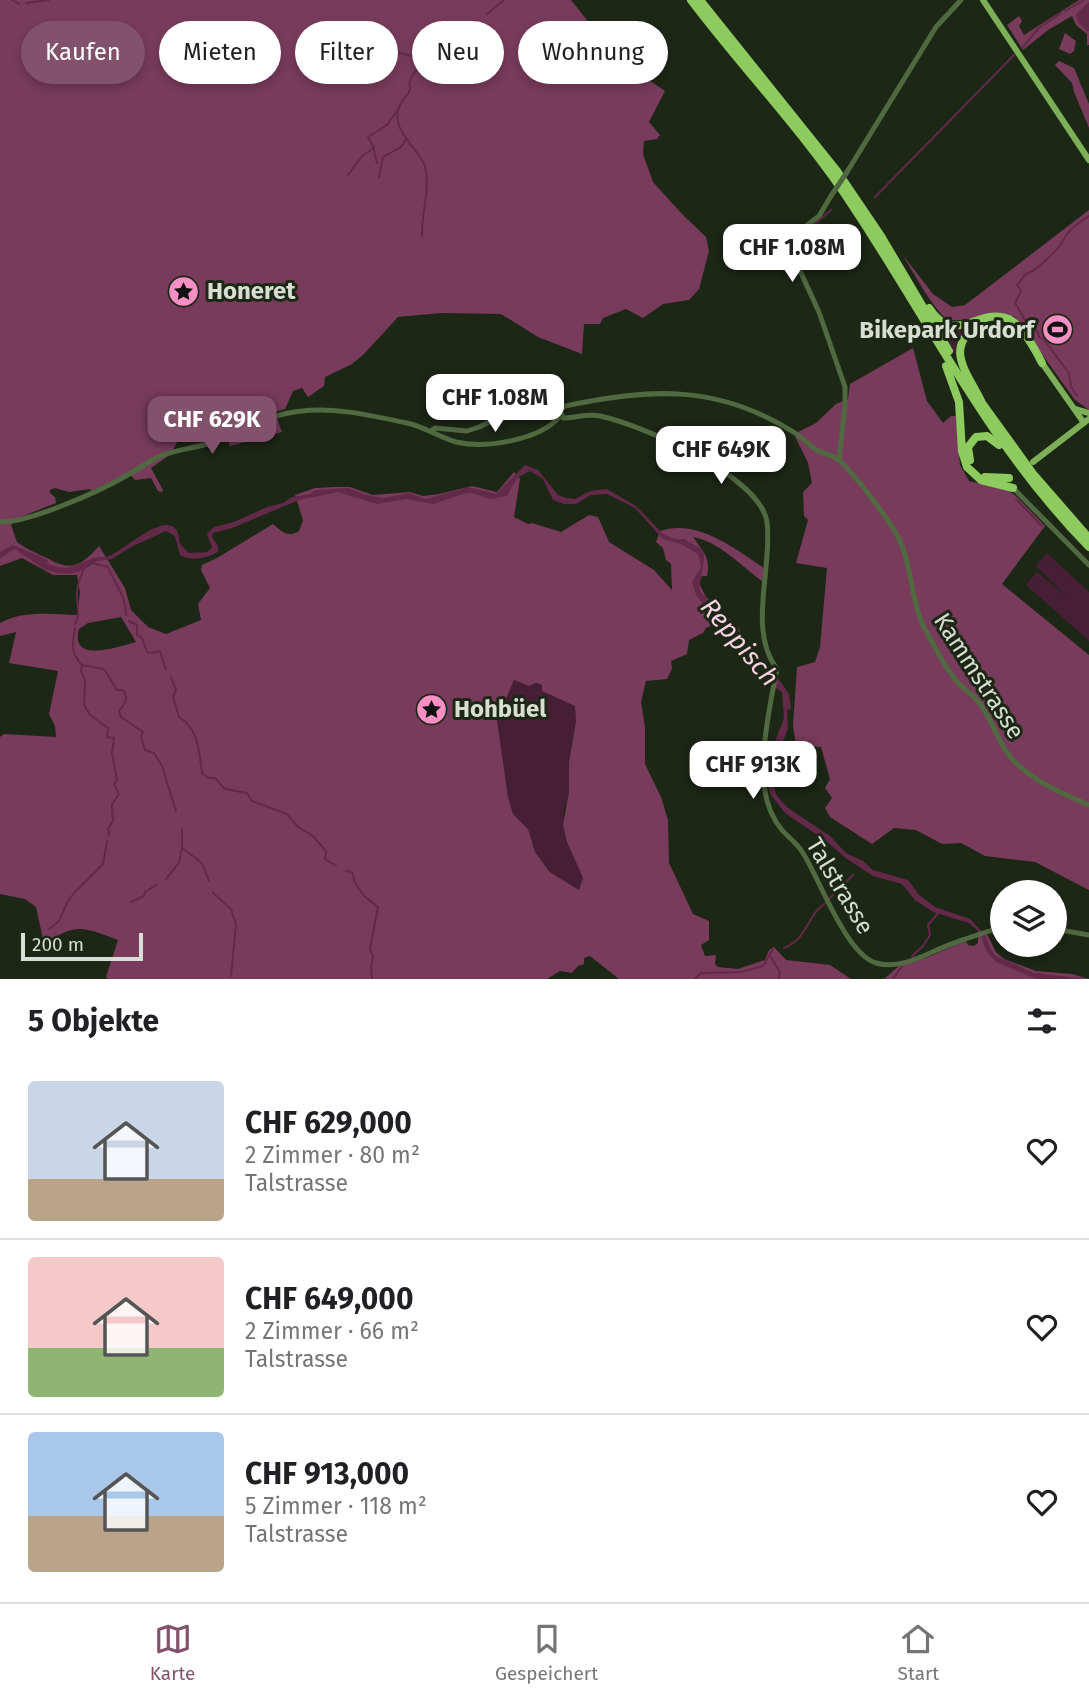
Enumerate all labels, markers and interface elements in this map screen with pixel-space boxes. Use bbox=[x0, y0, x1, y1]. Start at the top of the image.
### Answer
chip: Kaufen bbox=[21, 21, 145, 84]
chip: Mieten bbox=[159, 21, 281, 84]
chip: Filter bbox=[295, 21, 398, 84]
chip: Neu bbox=[412, 21, 504, 84]
chip: Wohnung bbox=[518, 21, 668, 84]
pin: CHF 1.08M bbox=[712, 224, 872, 284]
text: CHF 1.08M bbox=[739, 233, 845, 261]
place icon: Honeret bbox=[167, 274, 201, 308]
place label: Honeret bbox=[207, 277, 296, 305]
sports icon: Bikepark Urdorf bbox=[1040, 313, 1074, 347]
place label: Bikepark Urdorf bbox=[859, 316, 1036, 344]
pin: CHF 1.08M bbox=[415, 374, 575, 434]
text: CHF 1.08M bbox=[442, 383, 548, 411]
pin: CHF 629K bbox=[140, 396, 284, 456]
text: CHF 629K bbox=[164, 405, 260, 433]
pin: CHF 649K bbox=[649, 426, 793, 486]
text: CHF 649K bbox=[672, 435, 770, 463]
water label: Reppisch bbox=[694, 592, 785, 693]
street label: Kammstrasse bbox=[928, 608, 1030, 744]
place icon: Hohbüel bbox=[414, 692, 448, 726]
place label: Hohbüel bbox=[454, 695, 547, 723]
pin: CHF 913K bbox=[681, 742, 825, 801]
text: CHF 913K bbox=[706, 750, 800, 778]
street label: Talstrasse bbox=[800, 833, 880, 939]
map controls bbox=[990, 880, 1067, 957]
button: layers bbox=[990, 880, 1067, 957]
scale bar bbox=[21, 930, 144, 962]
text: 200 m bbox=[32, 933, 84, 956]
icon: filters bbox=[1023, 1002, 1061, 1040]
text: 5 Objekte bbox=[28, 1003, 159, 1039]
text: CHF 629,000 bbox=[245, 1105, 412, 1141]
icon: home bbox=[84, 1109, 168, 1193]
icon: heart bbox=[1023, 1132, 1061, 1170]
text: 2 Zimmer · 80 m² bbox=[245, 1141, 420, 1169]
text: Talstrasse bbox=[245, 1169, 348, 1197]
text: CHF 649,000 bbox=[245, 1281, 413, 1317]
icon: home bbox=[84, 1285, 168, 1369]
icon: heart bbox=[1023, 1308, 1061, 1346]
text: 2 Zimmer · 66 m² bbox=[245, 1317, 419, 1345]
text: Talstrasse bbox=[245, 1345, 348, 1373]
text: CHF 913,000 bbox=[245, 1456, 409, 1492]
icon: home bbox=[84, 1460, 168, 1544]
icon: heart bbox=[1023, 1483, 1061, 1521]
text: 5 Zimmer · 118 m² bbox=[245, 1492, 427, 1520]
text: Talstrasse bbox=[245, 1520, 348, 1548]
tab: Karte bbox=[150, 1620, 195, 1685]
tab: Gespeichert bbox=[495, 1620, 598, 1685]
tab: Start bbox=[898, 1620, 939, 1685]

